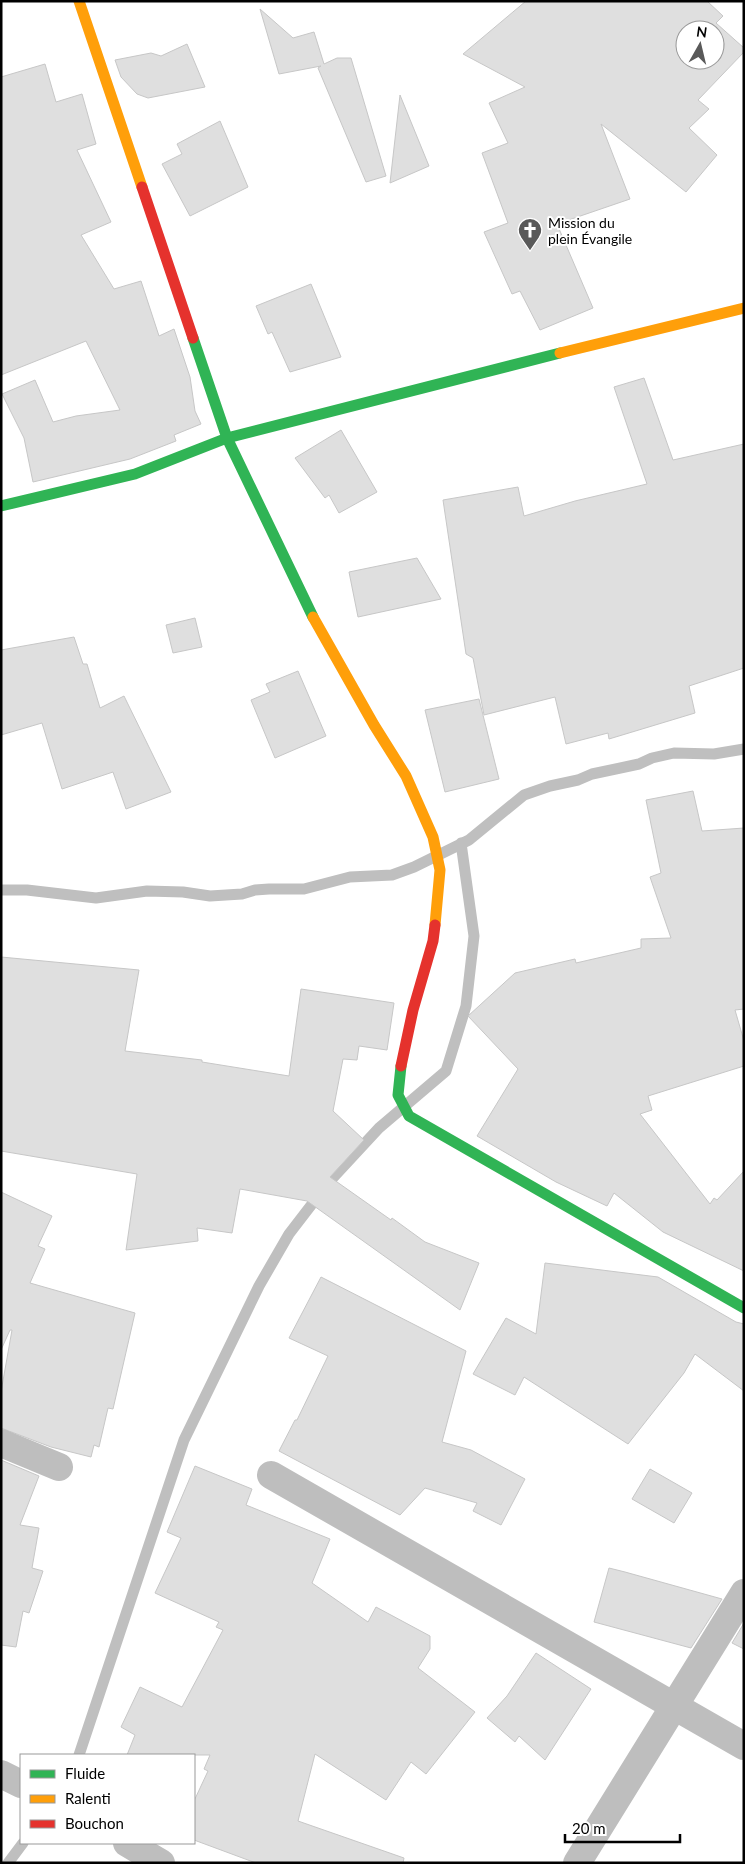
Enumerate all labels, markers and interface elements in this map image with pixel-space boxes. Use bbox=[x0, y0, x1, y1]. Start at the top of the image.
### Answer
north arrow bbox=[675, 20, 725, 70]
text: N bbox=[695, 22, 708, 41]
place label: Mission du plein Évangile bbox=[548, 214, 632, 247]
church icon: Mission du plein Évangile bbox=[517, 217, 543, 251]
legend bbox=[20, 1754, 195, 1844]
text: Fluide bbox=[65, 1764, 105, 1782]
text: Ralenti bbox=[65, 1789, 111, 1807]
scale bar bbox=[565, 1812, 680, 1844]
text: Bouchon bbox=[65, 1814, 124, 1832]
text: 20 m bbox=[572, 1819, 606, 1837]

